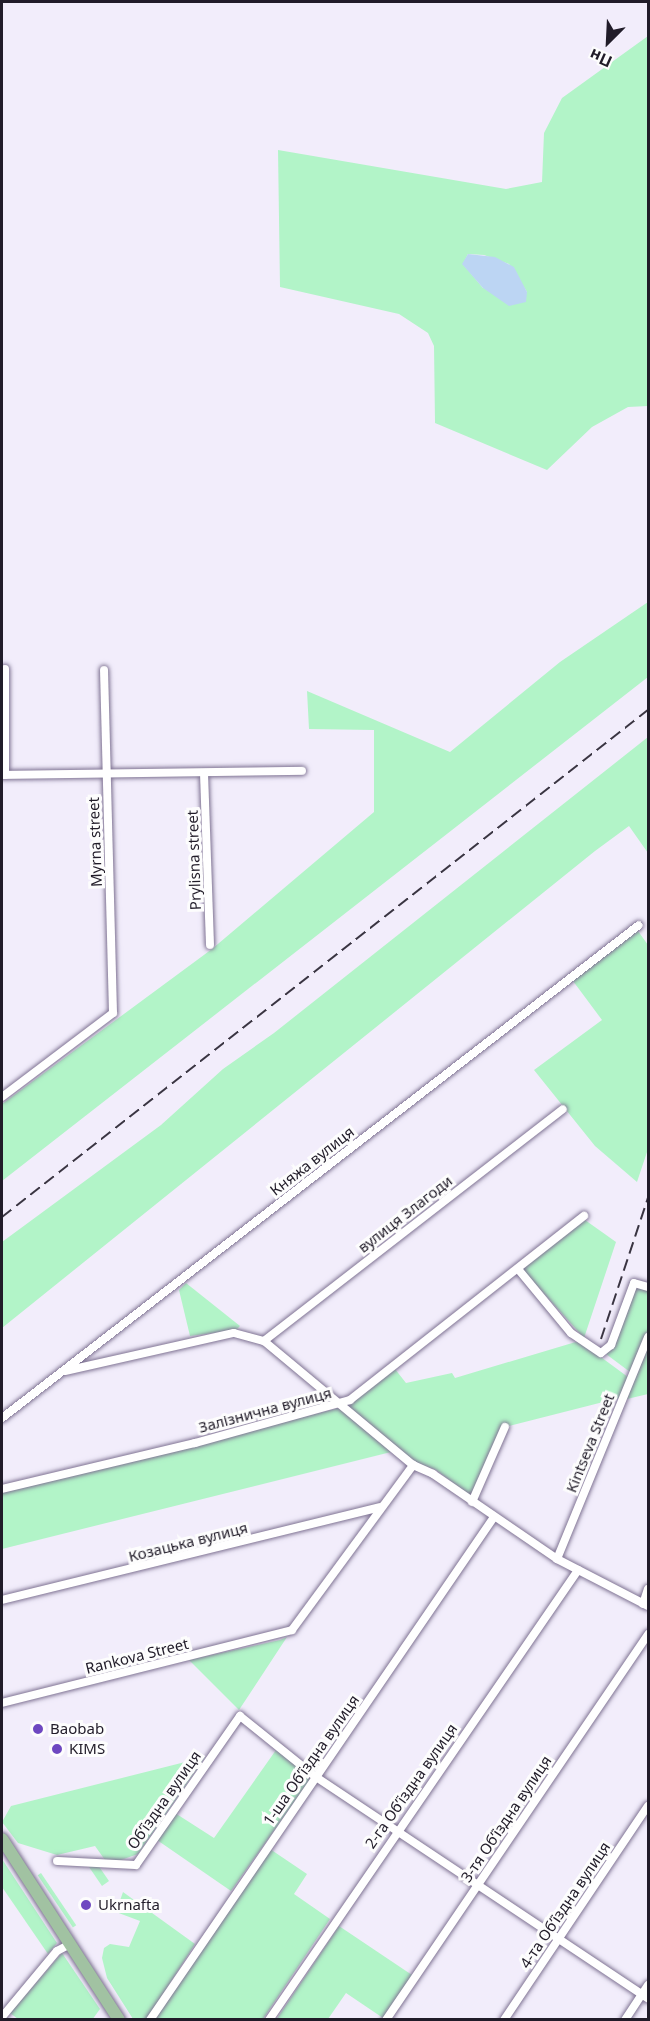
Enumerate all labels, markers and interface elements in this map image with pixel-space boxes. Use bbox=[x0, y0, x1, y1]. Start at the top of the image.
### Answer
north arrow bbox=[578, 12, 638, 72]
text: Пн bbox=[586, 44, 616, 73]
street label: Myrna street bbox=[84, 797, 106, 887]
street label: Prylisna street bbox=[183, 810, 205, 910]
street label: Княжа вулиця bbox=[266, 1123, 358, 1199]
street label: вулиця Злагоди bbox=[354, 1172, 456, 1256]
street label: Залізнична вулиця bbox=[197, 1384, 333, 1436]
street label: Kintseva Street bbox=[562, 1391, 618, 1495]
street label: Козацька вулиця bbox=[127, 1519, 249, 1565]
street label: Rankova Street bbox=[84, 1634, 190, 1678]
street label: 1-ша Обʼїздна вулиця bbox=[259, 1691, 363, 1829]
place label: Baobab bbox=[50, 1720, 104, 1738]
street label: 2-га Обʼїздна вулиця bbox=[361, 1720, 461, 1852]
marker: Baobab bbox=[31, 1722, 45, 1736]
place label: KIMS bbox=[69, 1740, 105, 1758]
marker: KIMS bbox=[50, 1742, 64, 1756]
street label: Обʼїздна вулиця bbox=[123, 1747, 205, 1853]
street label: 3-тя Обʼїздна вулиця bbox=[457, 1752, 555, 1886]
street label: 4-та Обʼїздна вулиця bbox=[516, 1839, 614, 1971]
place label: Ukrnafta bbox=[98, 1896, 160, 1914]
marker: Ukrnafta bbox=[79, 1898, 93, 1912]

